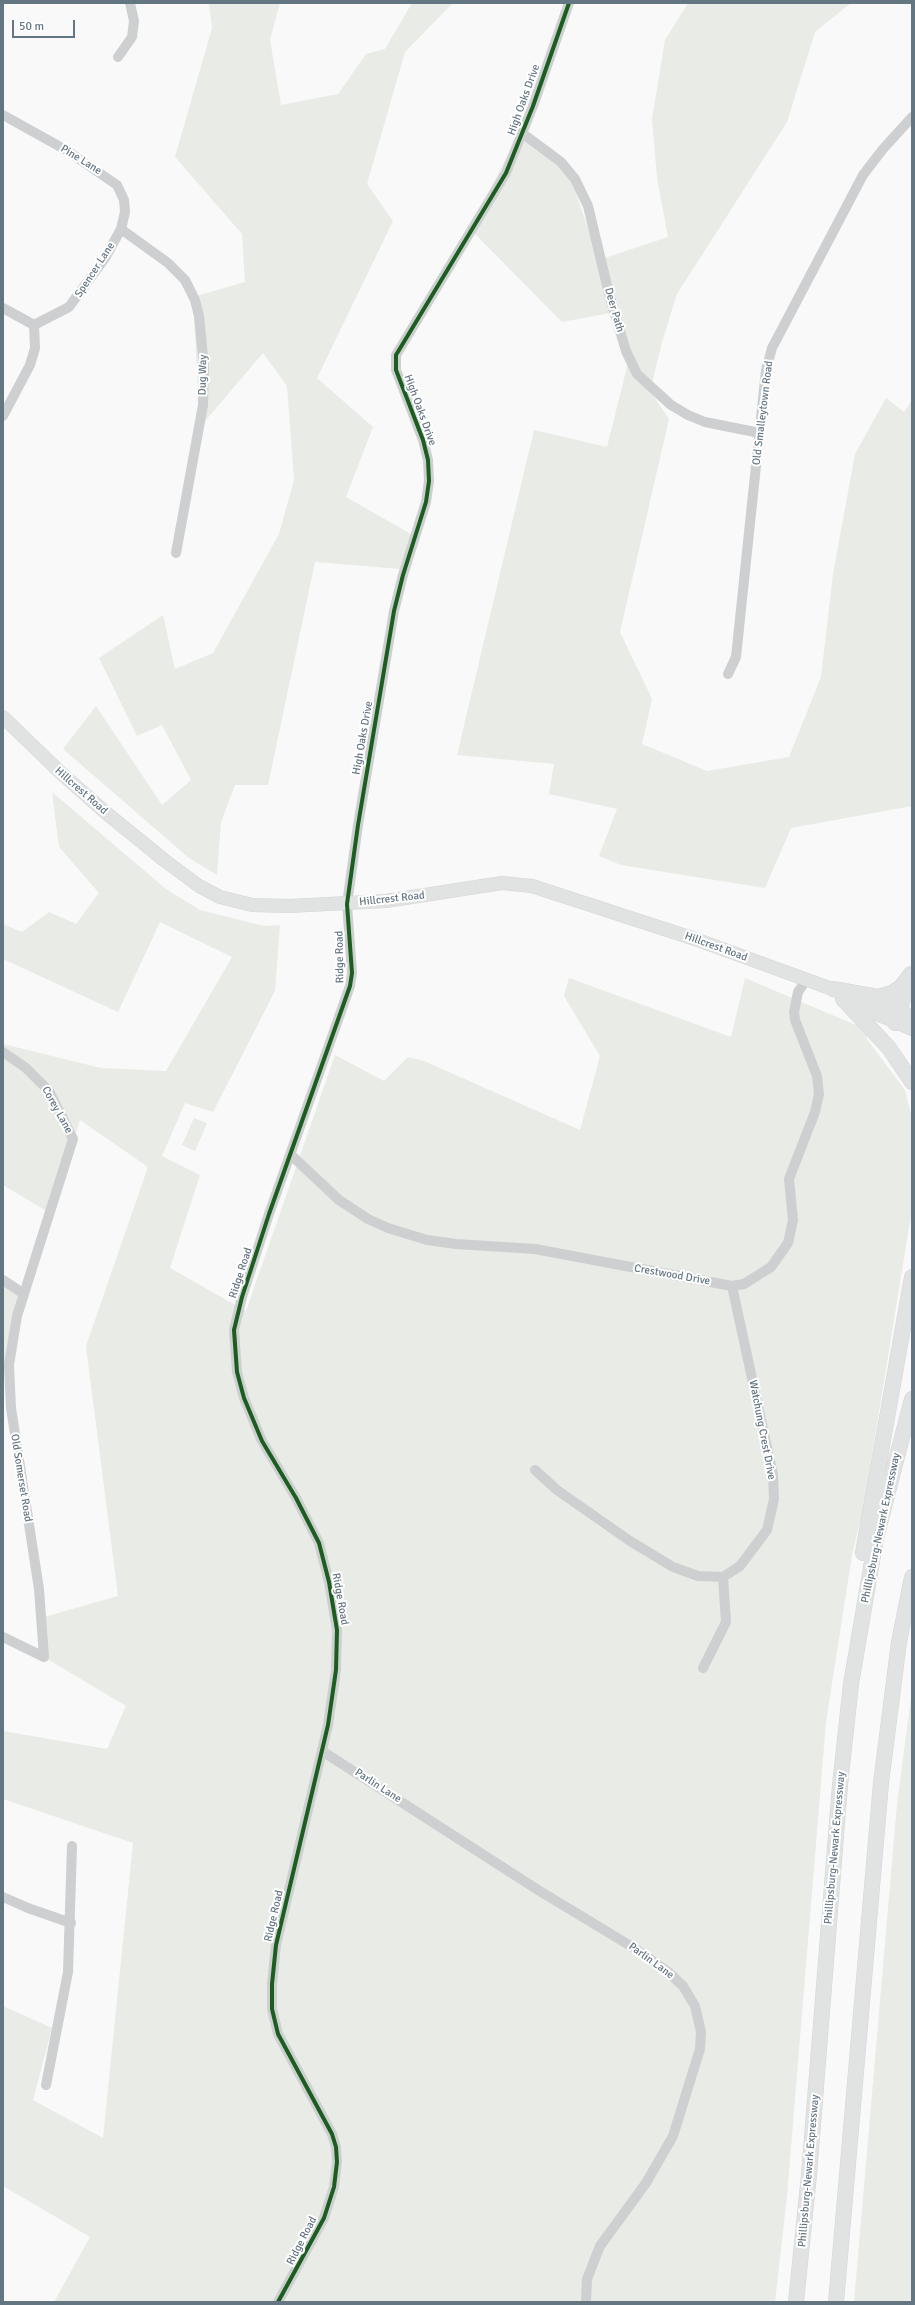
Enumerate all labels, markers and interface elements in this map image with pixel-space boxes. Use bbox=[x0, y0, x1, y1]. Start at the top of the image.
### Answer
scale bar bbox=[14, 12, 77, 38]
text: 50 m bbox=[19, 19, 44, 34]
street label: High Oaks Drive bbox=[505, 63, 543, 137]
street label: Pine Lane bbox=[58, 142, 104, 178]
street label: Spencer Lane bbox=[72, 240, 118, 300]
street label: Deer Path bbox=[601, 286, 627, 334]
street label: Dug Way bbox=[196, 354, 210, 396]
street label: Old Smalleytown Road bbox=[750, 360, 776, 466]
street label: High Oaks Drive bbox=[401, 373, 439, 447]
street label: High Oaks Drive bbox=[350, 700, 376, 776]
street label: Hillcrest Road bbox=[52, 764, 110, 818]
street label: Hillcrest Road bbox=[359, 889, 425, 909]
street label: Hillcrest Road bbox=[683, 930, 749, 964]
street label: Ridge Road bbox=[333, 931, 347, 983]
street label: Corey Lane bbox=[39, 1084, 75, 1136]
street label: Ridge Road bbox=[227, 1246, 255, 1300]
street label: Crestwood Drive bbox=[633, 1262, 711, 1288]
street label: Watchung Crest Drive bbox=[746, 1379, 778, 1481]
street label: Old Somerset Road bbox=[8, 1433, 34, 1523]
street label: Phillipsburg-Newark Expressway bbox=[859, 1452, 903, 1604]
street label: Ridge Road bbox=[329, 1572, 351, 1626]
street label: Parlin Lane bbox=[352, 1766, 404, 1806]
street label: Phillipsburg-Newark Expressway bbox=[822, 1771, 848, 1925]
street label: Ridge Road bbox=[262, 1889, 286, 1943]
street label: Parlin Lane bbox=[626, 1940, 676, 1982]
street label: Phillipsburg-Newark Expressway bbox=[796, 2094, 822, 2248]
street label: Ridge Road bbox=[284, 2215, 320, 2267]

